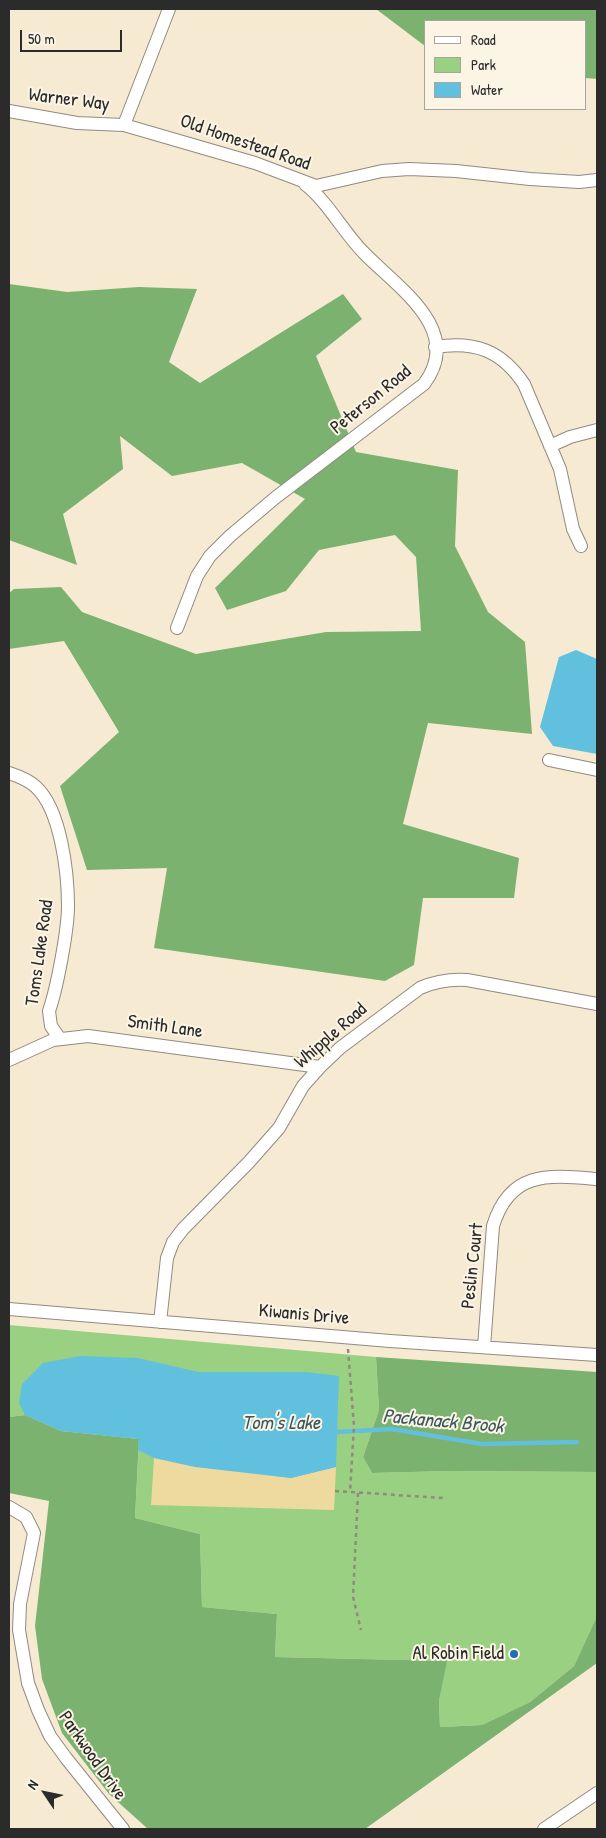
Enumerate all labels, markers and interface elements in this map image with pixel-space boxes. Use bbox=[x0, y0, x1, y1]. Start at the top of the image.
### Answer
scale bar bbox=[22, 20, 125, 52]
legend bbox=[424, 20, 586, 110]
text: 50 m bbox=[28, 28, 55, 49]
text: Road bbox=[471, 29, 496, 50]
text: Park bbox=[471, 54, 496, 75]
text: Water bbox=[471, 79, 503, 100]
street label: Warner Way bbox=[27, 84, 111, 116]
street label: Old Homestead Road bbox=[177, 110, 313, 176]
street label: Peterson Road bbox=[326, 361, 416, 439]
street label: Toms Lake Road bbox=[21, 899, 59, 1007]
street label: Whipple Road bbox=[290, 998, 372, 1074]
street label: Smith Lane bbox=[126, 1010, 204, 1044]
street label: Peslin Court bbox=[457, 1222, 489, 1310]
street label: Kiwanis Drive bbox=[258, 1300, 350, 1330]
water label: Packanack Brook bbox=[382, 1405, 504, 1439]
water label: Tom's Lake bbox=[242, 1412, 320, 1436]
place label: Al Robin Field bbox=[413, 1643, 504, 1665]
marker: Al Robin Field bbox=[508, 1648, 520, 1660]
street label: Parkwood Drive bbox=[53, 1707, 131, 1805]
north arrow bbox=[20, 1768, 70, 1818]
text: N bbox=[22, 1776, 42, 1793]

